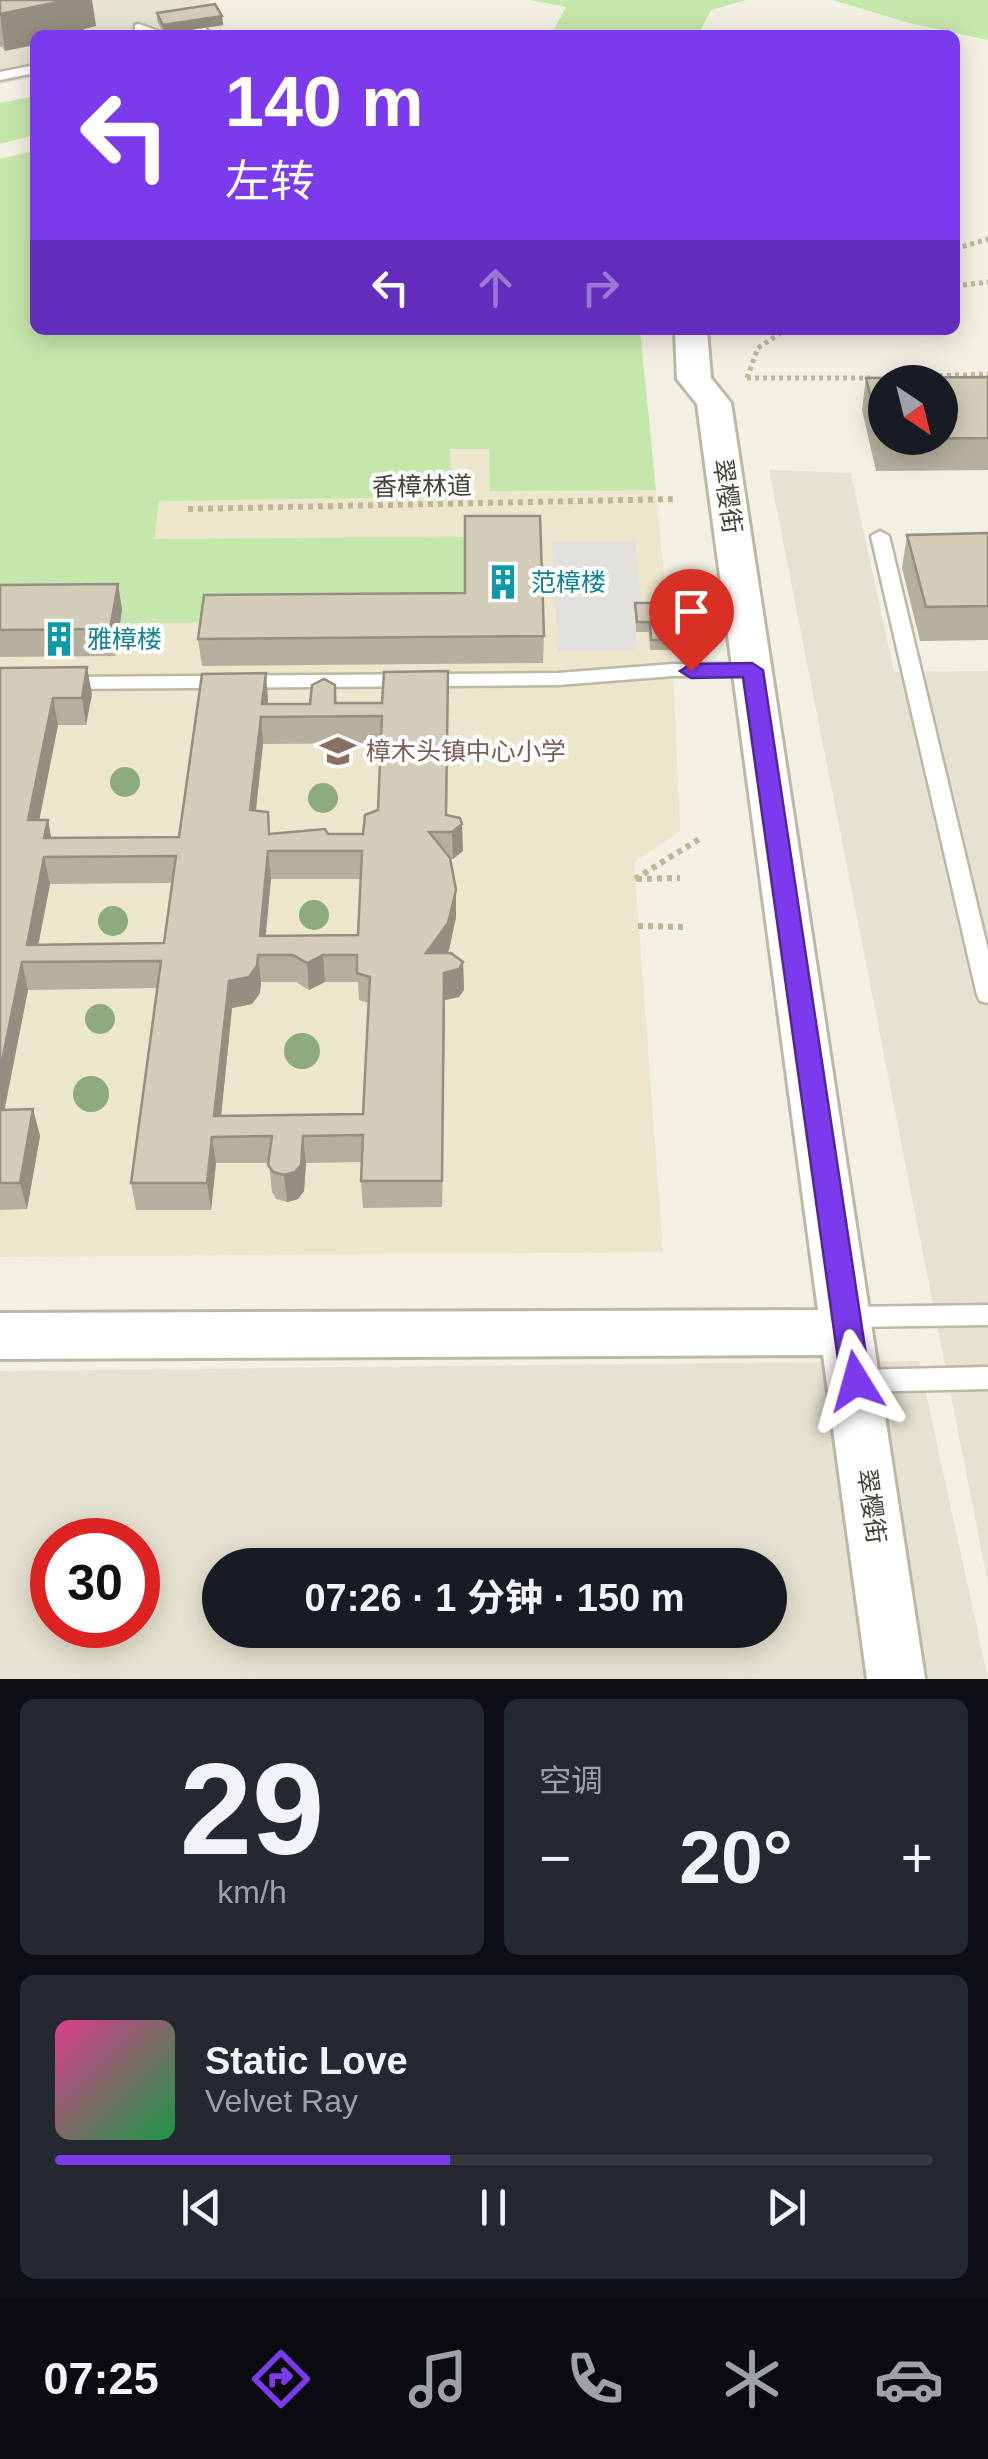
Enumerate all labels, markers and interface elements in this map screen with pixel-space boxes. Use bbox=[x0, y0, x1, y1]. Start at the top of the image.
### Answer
text: 140 m bbox=[225, 63, 423, 141]
icon: left bbox=[60, 70, 190, 200]
text: 左转 bbox=[225, 156, 315, 207]
icon: left bbox=[363, 260, 418, 315]
icon: ahead bbox=[468, 260, 523, 315]
icon: right bbox=[573, 260, 628, 315]
north arrow bbox=[868, 365, 958, 455]
map controls bbox=[868, 365, 958, 455]
street label: 翠樱街 bbox=[709, 457, 747, 535]
street label: 香樟林道 bbox=[372, 471, 472, 501]
building icon: 范樟楼 bbox=[484, 563, 522, 601]
place label: 范樟楼 bbox=[531, 568, 606, 596]
pin bbox=[649, 569, 734, 672]
icon: arrive bbox=[664, 584, 719, 639]
building icon: 雅樟楼 bbox=[40, 620, 78, 658]
place label: 雅樟楼 bbox=[87, 625, 162, 653]
school or university icon: 樟木头镇中心小学 bbox=[319, 732, 357, 770]
place label: 樟木头镇中心小学 bbox=[366, 737, 566, 765]
position arrow bbox=[804, 1329, 908, 1433]
street label: 翠樱街 bbox=[853, 1467, 891, 1545]
speed limit sign: 30 bbox=[30, 1518, 160, 1648]
text: 07:26 · 1 分钟 · 150 m bbox=[304, 1577, 685, 1619]
text: 29 bbox=[180, 1736, 324, 1882]
text: 空调 bbox=[539, 1763, 603, 1799]
text: 20° bbox=[679, 1815, 793, 1899]
text: − bbox=[539, 1827, 571, 1889]
text: + bbox=[901, 1827, 933, 1889]
text: km/h bbox=[217, 1874, 287, 1910]
text: Static Love bbox=[205, 2040, 408, 2082]
text: Velvet Ray bbox=[205, 2083, 358, 2119]
icon: previous bbox=[174, 2180, 229, 2235]
icon: pause bbox=[466, 2180, 521, 2235]
icon: next bbox=[759, 2180, 814, 2235]
icon: directions bbox=[246, 2344, 316, 2414]
icon: music bbox=[403, 2344, 473, 2414]
icon: phone bbox=[560, 2344, 630, 2414]
icon: climate bbox=[717, 2344, 787, 2414]
icon: car bbox=[874, 2344, 944, 2414]
text: 07:25 bbox=[44, 2353, 159, 2404]

